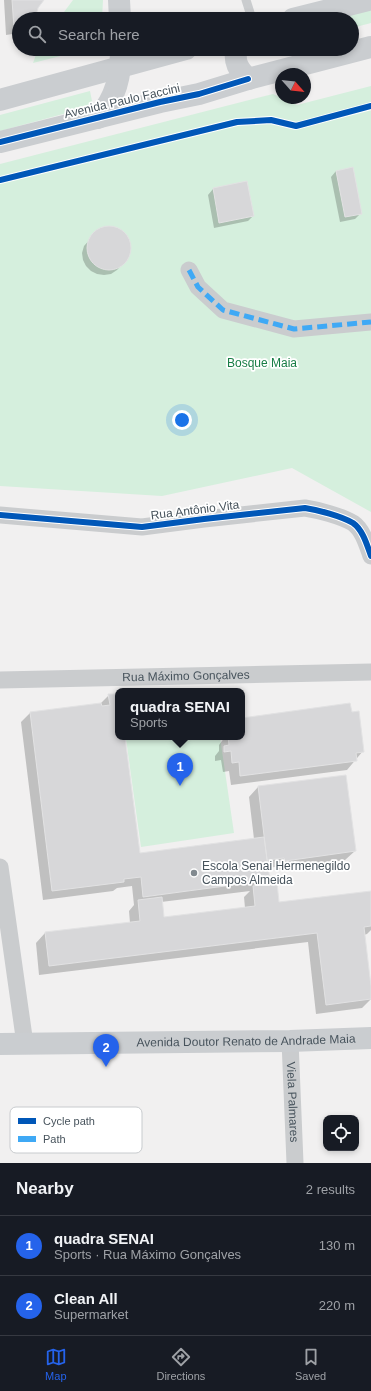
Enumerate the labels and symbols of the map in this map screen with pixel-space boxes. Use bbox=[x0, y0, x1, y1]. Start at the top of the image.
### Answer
north arrow bbox=[275, 68, 311, 104]
street label: Avenida Paulo Faccini bbox=[63, 81, 181, 121]
park label: Bosque Maia bbox=[227, 356, 297, 370]
your location bbox=[172, 410, 192, 430]
street label: Rua Antônio Vita bbox=[150, 498, 240, 522]
street label: Rua Máximo Gonçalves bbox=[122, 668, 250, 684]
pin: 1 bbox=[167, 753, 193, 786]
place label: Escola Senai Hermenegildo Campos Almeida bbox=[202, 859, 350, 887]
marker: Escola Senai Hermenegildo Campos Almeida bbox=[189, 868, 199, 878]
street label: Avenida Doutor Renato de Andrade Maia bbox=[136, 1032, 356, 1050]
pin: 2 bbox=[93, 1034, 119, 1067]
street label: Viela Palmares bbox=[284, 1061, 301, 1143]
legend bbox=[10, 1107, 142, 1153]
text: Cycle path bbox=[43, 1115, 95, 1127]
text: Path bbox=[43, 1133, 66, 1145]

